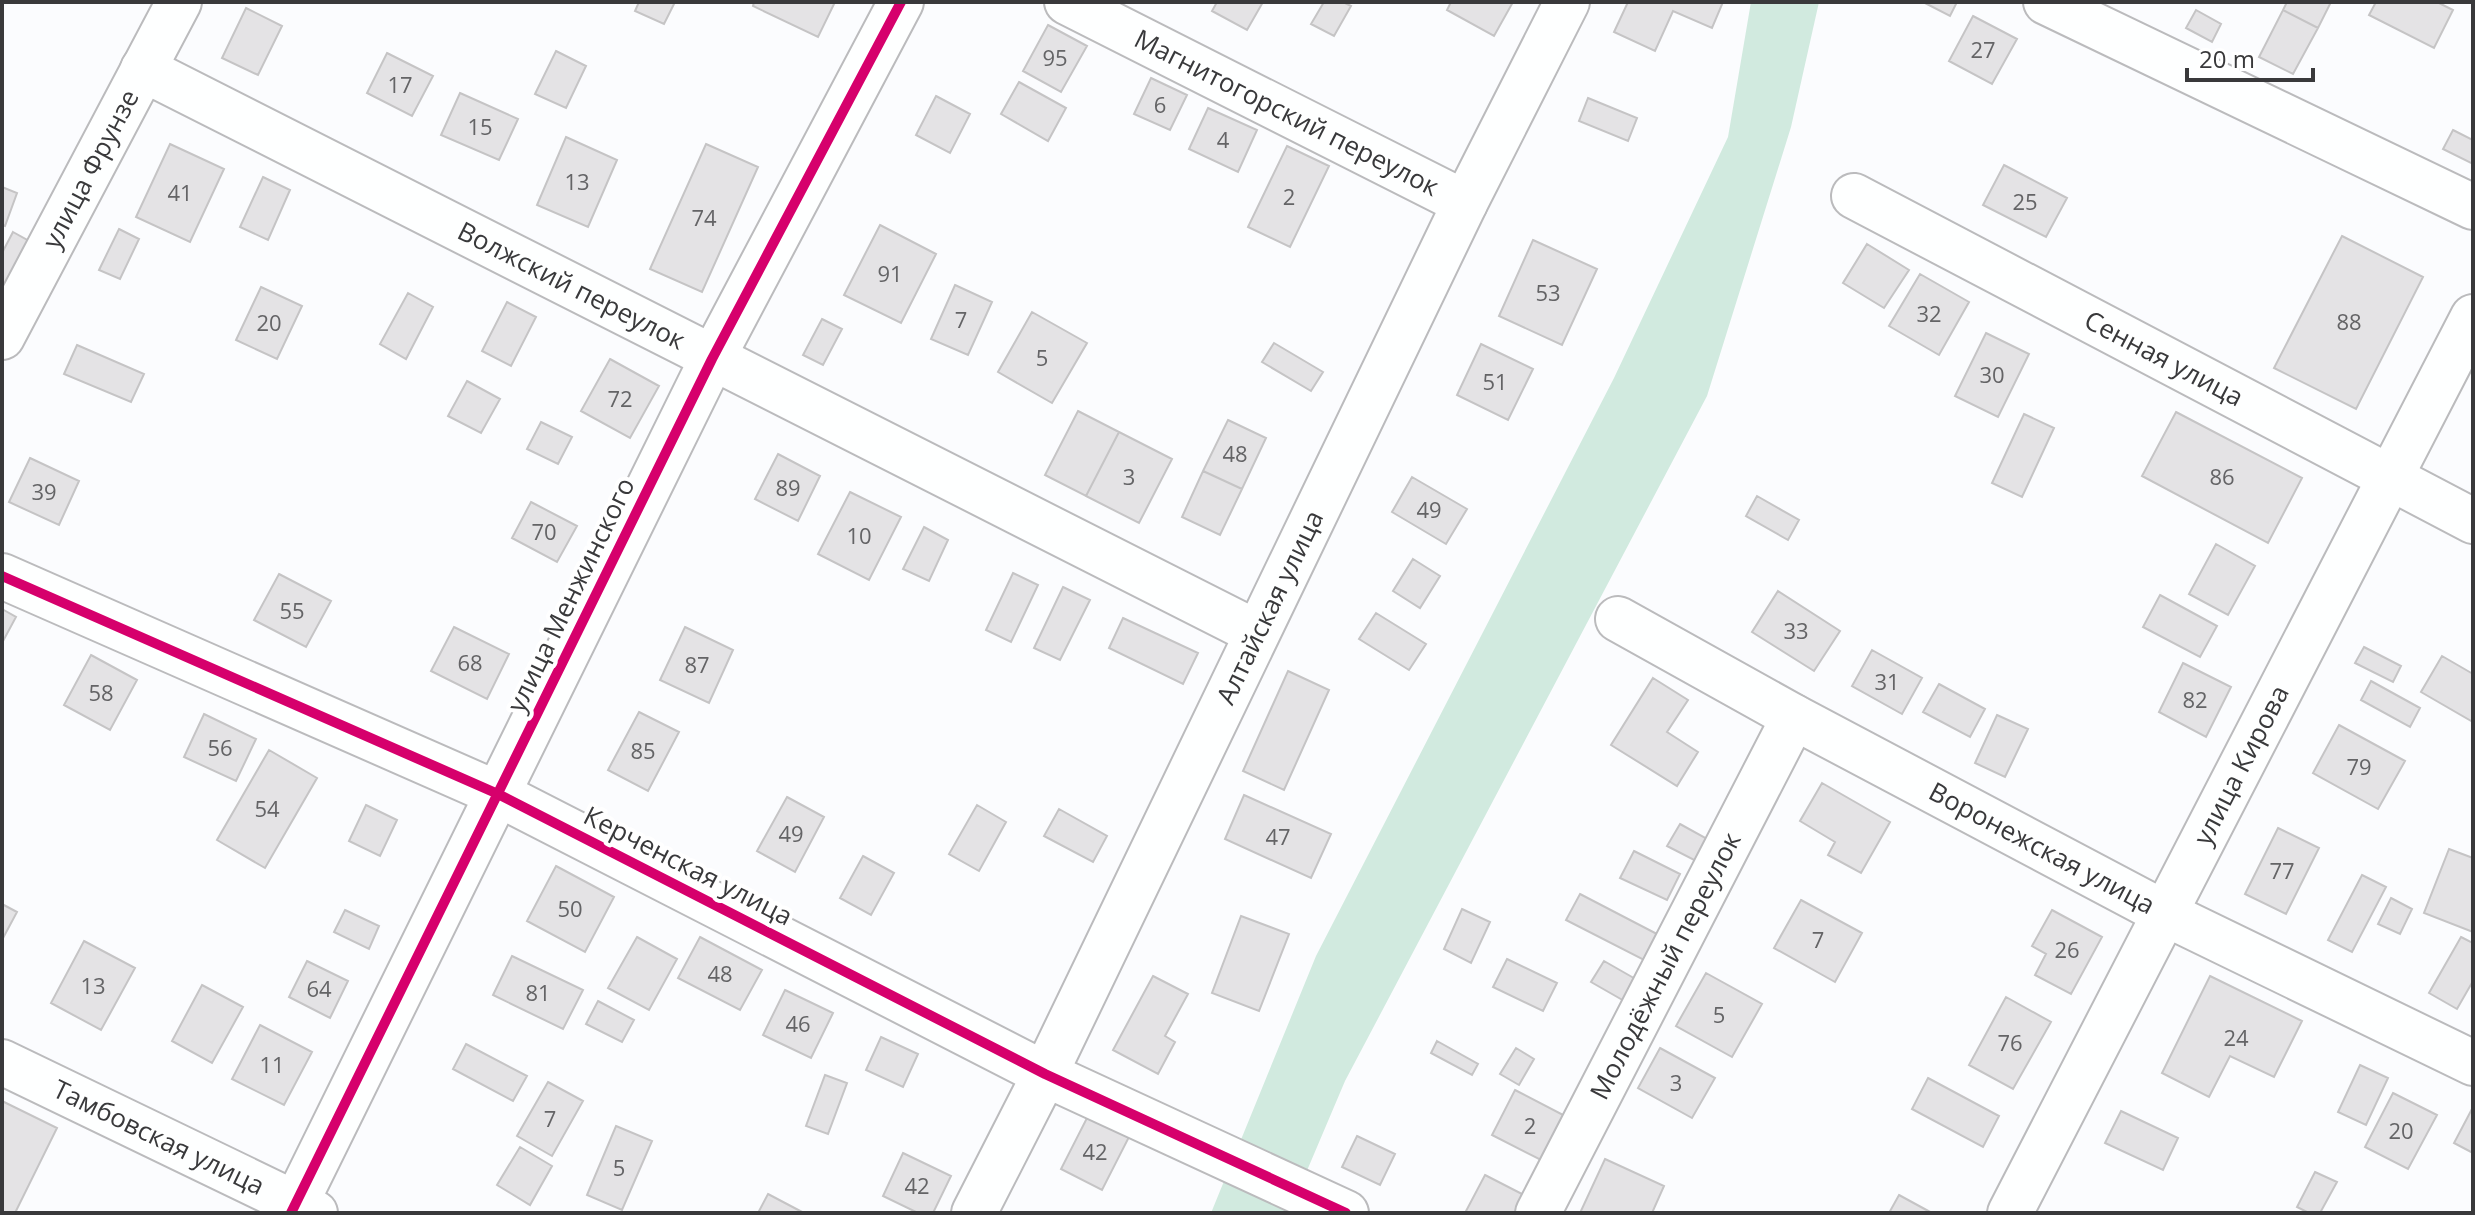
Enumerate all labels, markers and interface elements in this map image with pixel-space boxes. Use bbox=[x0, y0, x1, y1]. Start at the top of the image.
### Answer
street label: Магнитогорский переулок bbox=[1129, 20, 1446, 204]
scale bar bbox=[2187, 32, 2313, 82]
house number: 27 bbox=[1970, 34, 1996, 64]
house number: 95 bbox=[1042, 42, 1068, 72]
text: 20 m bbox=[2199, 42, 2255, 75]
house number: 17 bbox=[387, 69, 413, 99]
street label: улица Фрунзе bbox=[33, 83, 147, 254]
house number: 6 bbox=[1154, 89, 1166, 119]
house number: 15 bbox=[467, 111, 493, 141]
house number: 4 bbox=[1217, 124, 1230, 154]
house number: 13 bbox=[564, 166, 590, 196]
house number: 41 bbox=[167, 177, 193, 207]
house number: 2 bbox=[1283, 181, 1295, 211]
house number: 25 bbox=[2012, 186, 2038, 216]
house number: 74 bbox=[691, 202, 717, 232]
street label: Волжский переулок bbox=[452, 212, 692, 358]
house number: 91 bbox=[877, 258, 903, 288]
house number: 53 bbox=[1535, 277, 1561, 307]
house number: 32 bbox=[1916, 298, 1942, 328]
street label: Сенная улица bbox=[2079, 301, 2250, 414]
house number: 7 bbox=[955, 304, 967, 334]
house number: 88 bbox=[2336, 306, 2362, 336]
house number: 20 bbox=[256, 307, 282, 337]
house number: 5 bbox=[1036, 342, 1048, 372]
house number: 30 bbox=[1979, 359, 2005, 389]
house number: 51 bbox=[1482, 366, 1508, 396]
house number: 72 bbox=[607, 383, 633, 413]
house number: 48 bbox=[1222, 438, 1248, 468]
house number: 3 bbox=[1123, 461, 1135, 491]
house number: 86 bbox=[2209, 461, 2235, 491]
street label: улица Менжинского bbox=[498, 471, 643, 718]
house number: 89 bbox=[775, 472, 801, 502]
house number: 39 bbox=[31, 476, 57, 506]
house number: 49 bbox=[1416, 494, 1442, 524]
street label: Алтайская улица bbox=[1207, 504, 1331, 710]
house number: 70 bbox=[531, 516, 557, 546]
house number: 10 bbox=[846, 520, 872, 550]
house number: 55 bbox=[279, 595, 305, 625]
house number: 33 bbox=[1783, 615, 1809, 645]
house number: 68 bbox=[457, 647, 483, 677]
house number: 87 bbox=[684, 649, 710, 679]
house number: 31 bbox=[1874, 666, 1900, 696]
house number: 58 bbox=[88, 677, 114, 707]
street label: улица Кирова bbox=[2184, 679, 2297, 851]
house number: 82 bbox=[2182, 684, 2208, 714]
house number: 56 bbox=[207, 732, 233, 762]
house number: 85 bbox=[630, 735, 656, 765]
house number: 79 bbox=[2346, 751, 2372, 781]
street label: Воронежская улица bbox=[1923, 773, 2162, 922]
house number: 54 bbox=[254, 793, 280, 823]
street label: Керченская улица bbox=[578, 797, 799, 933]
house number: 49 bbox=[778, 818, 804, 848]
house number: 47 bbox=[1265, 821, 1291, 851]
street label: Молодёжный переулок bbox=[1581, 825, 1749, 1105]
house number: 77 bbox=[2269, 855, 2295, 885]
house number: 50 bbox=[557, 893, 583, 923]
house number: 7 bbox=[1812, 924, 1824, 954]
house number: 26 bbox=[2054, 934, 2080, 964]
house number: 48 bbox=[707, 958, 733, 988]
house number: 13 bbox=[80, 970, 106, 1000]
house number: 64 bbox=[306, 973, 332, 1003]
house number: 81 bbox=[525, 977, 551, 1007]
house number: 5 bbox=[1713, 999, 1725, 1029]
house number: 46 bbox=[785, 1008, 811, 1038]
house number: 24 bbox=[2223, 1022, 2249, 1052]
house number: 76 bbox=[1997, 1027, 2023, 1057]
house number: 11 bbox=[259, 1049, 285, 1079]
house number: 3 bbox=[1670, 1067, 1682, 1097]
street label: Тамбовская улица bbox=[47, 1070, 271, 1203]
house number: 7 bbox=[544, 1103, 556, 1133]
house number: 2 bbox=[1524, 1110, 1536, 1140]
house number: 20 bbox=[2388, 1115, 2414, 1145]
house number: 42 bbox=[1082, 1136, 1108, 1166]
house number: 5 bbox=[613, 1152, 625, 1182]
house number: 42 bbox=[904, 1170, 930, 1200]

